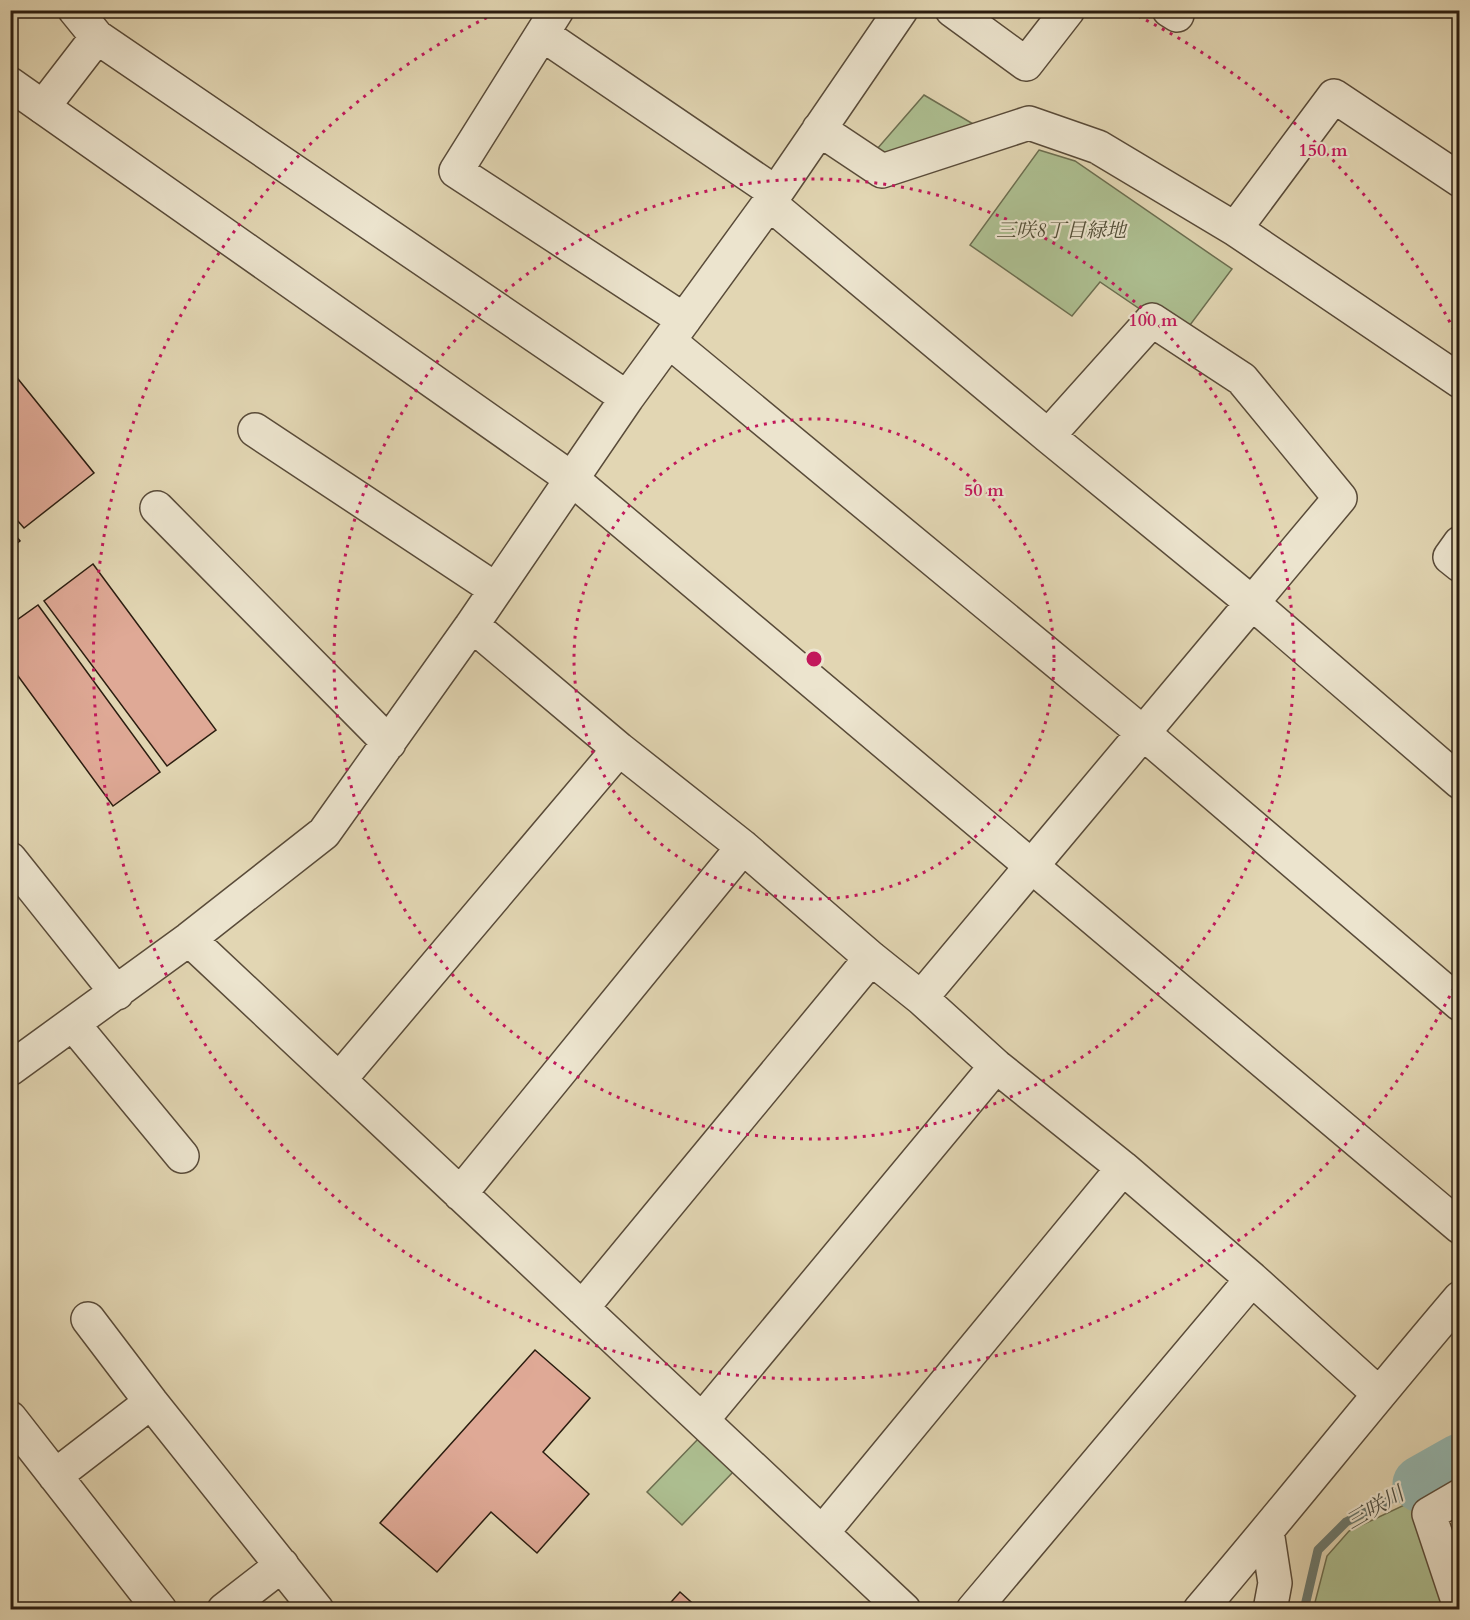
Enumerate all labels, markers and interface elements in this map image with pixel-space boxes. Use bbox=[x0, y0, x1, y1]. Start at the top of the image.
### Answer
text: 150 m bbox=[1298, 138, 1348, 163]
park label: 三咲8丁目緑地 bbox=[996, 217, 1128, 244]
text: 100 m bbox=[1128, 308, 1178, 333]
text: 50 m bbox=[964, 478, 1004, 503]
centre of rings bbox=[804, 649, 824, 669]
water label: 三咲川 bbox=[1340, 1479, 1411, 1536]

